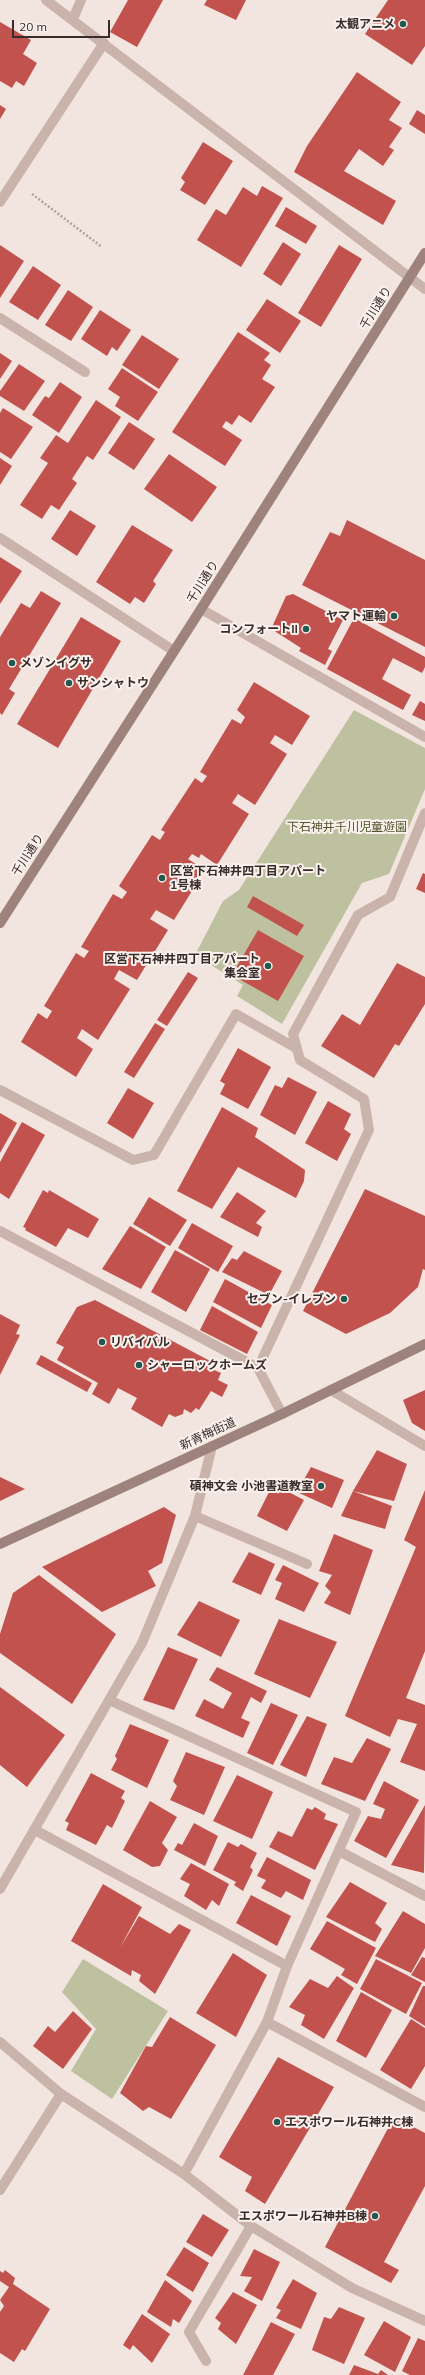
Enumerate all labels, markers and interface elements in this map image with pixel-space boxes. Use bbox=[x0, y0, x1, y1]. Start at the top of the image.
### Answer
scale bar bbox=[14, 12, 112, 38]
place label: 太観アニメ bbox=[335, 17, 395, 31]
text: 20 m bbox=[19, 19, 47, 34]
marker: 太観アニメ bbox=[398, 19, 408, 29]
street label: 千川通り bbox=[357, 284, 395, 332]
street label: 千川通り bbox=[184, 558, 222, 606]
place label: ヤマト運輸 bbox=[326, 609, 386, 623]
marker: ヤマト運輸 bbox=[389, 611, 399, 621]
place label: コンフォートII bbox=[219, 622, 298, 636]
marker: コンフォートII bbox=[301, 624, 311, 634]
place label: メゾンイグサ bbox=[20, 656, 92, 670]
marker: メゾンイグサ bbox=[7, 658, 17, 668]
place label: サンシャトウ bbox=[77, 676, 149, 690]
marker: サンシャトウ bbox=[64, 678, 74, 688]
park label: 下石神井千川児童遊園 bbox=[287, 820, 407, 834]
street label: 千川通り bbox=[9, 831, 47, 879]
place label: 区営下石神井四丁目アパート 1号棟 bbox=[170, 864, 326, 892]
marker: 区営下石神井四丁目アパート 1号棟 bbox=[157, 873, 167, 883]
place label: 区営下石神井四丁目アパート 集会室 bbox=[104, 952, 260, 980]
marker: 区営下石神井四丁目アパート 集会室 bbox=[263, 961, 273, 971]
place label: セブン-イレブン bbox=[247, 1292, 336, 1306]
marker: セブン-イレブン bbox=[339, 1294, 349, 1304]
place label: リバイバル bbox=[110, 1335, 170, 1349]
marker: リバイバル bbox=[97, 1337, 107, 1347]
place label: シャーロックホームズ bbox=[147, 1358, 267, 1372]
marker: シャーロックホームズ bbox=[134, 1360, 144, 1370]
street label: 新青梅街道 bbox=[178, 1415, 238, 1453]
place label: 碩神文会 小池書道教室 bbox=[190, 1479, 313, 1493]
marker: 碩神文会 小池書道教室 bbox=[316, 1481, 326, 1491]
place label: エスポワール石神井C棟 bbox=[285, 2115, 413, 2129]
marker: エスポワール石神井C棟 bbox=[272, 2117, 282, 2127]
place label: エスポワール石神井B棟 bbox=[239, 2209, 367, 2223]
marker: エスポワール石神井B棟 bbox=[370, 2211, 380, 2221]

